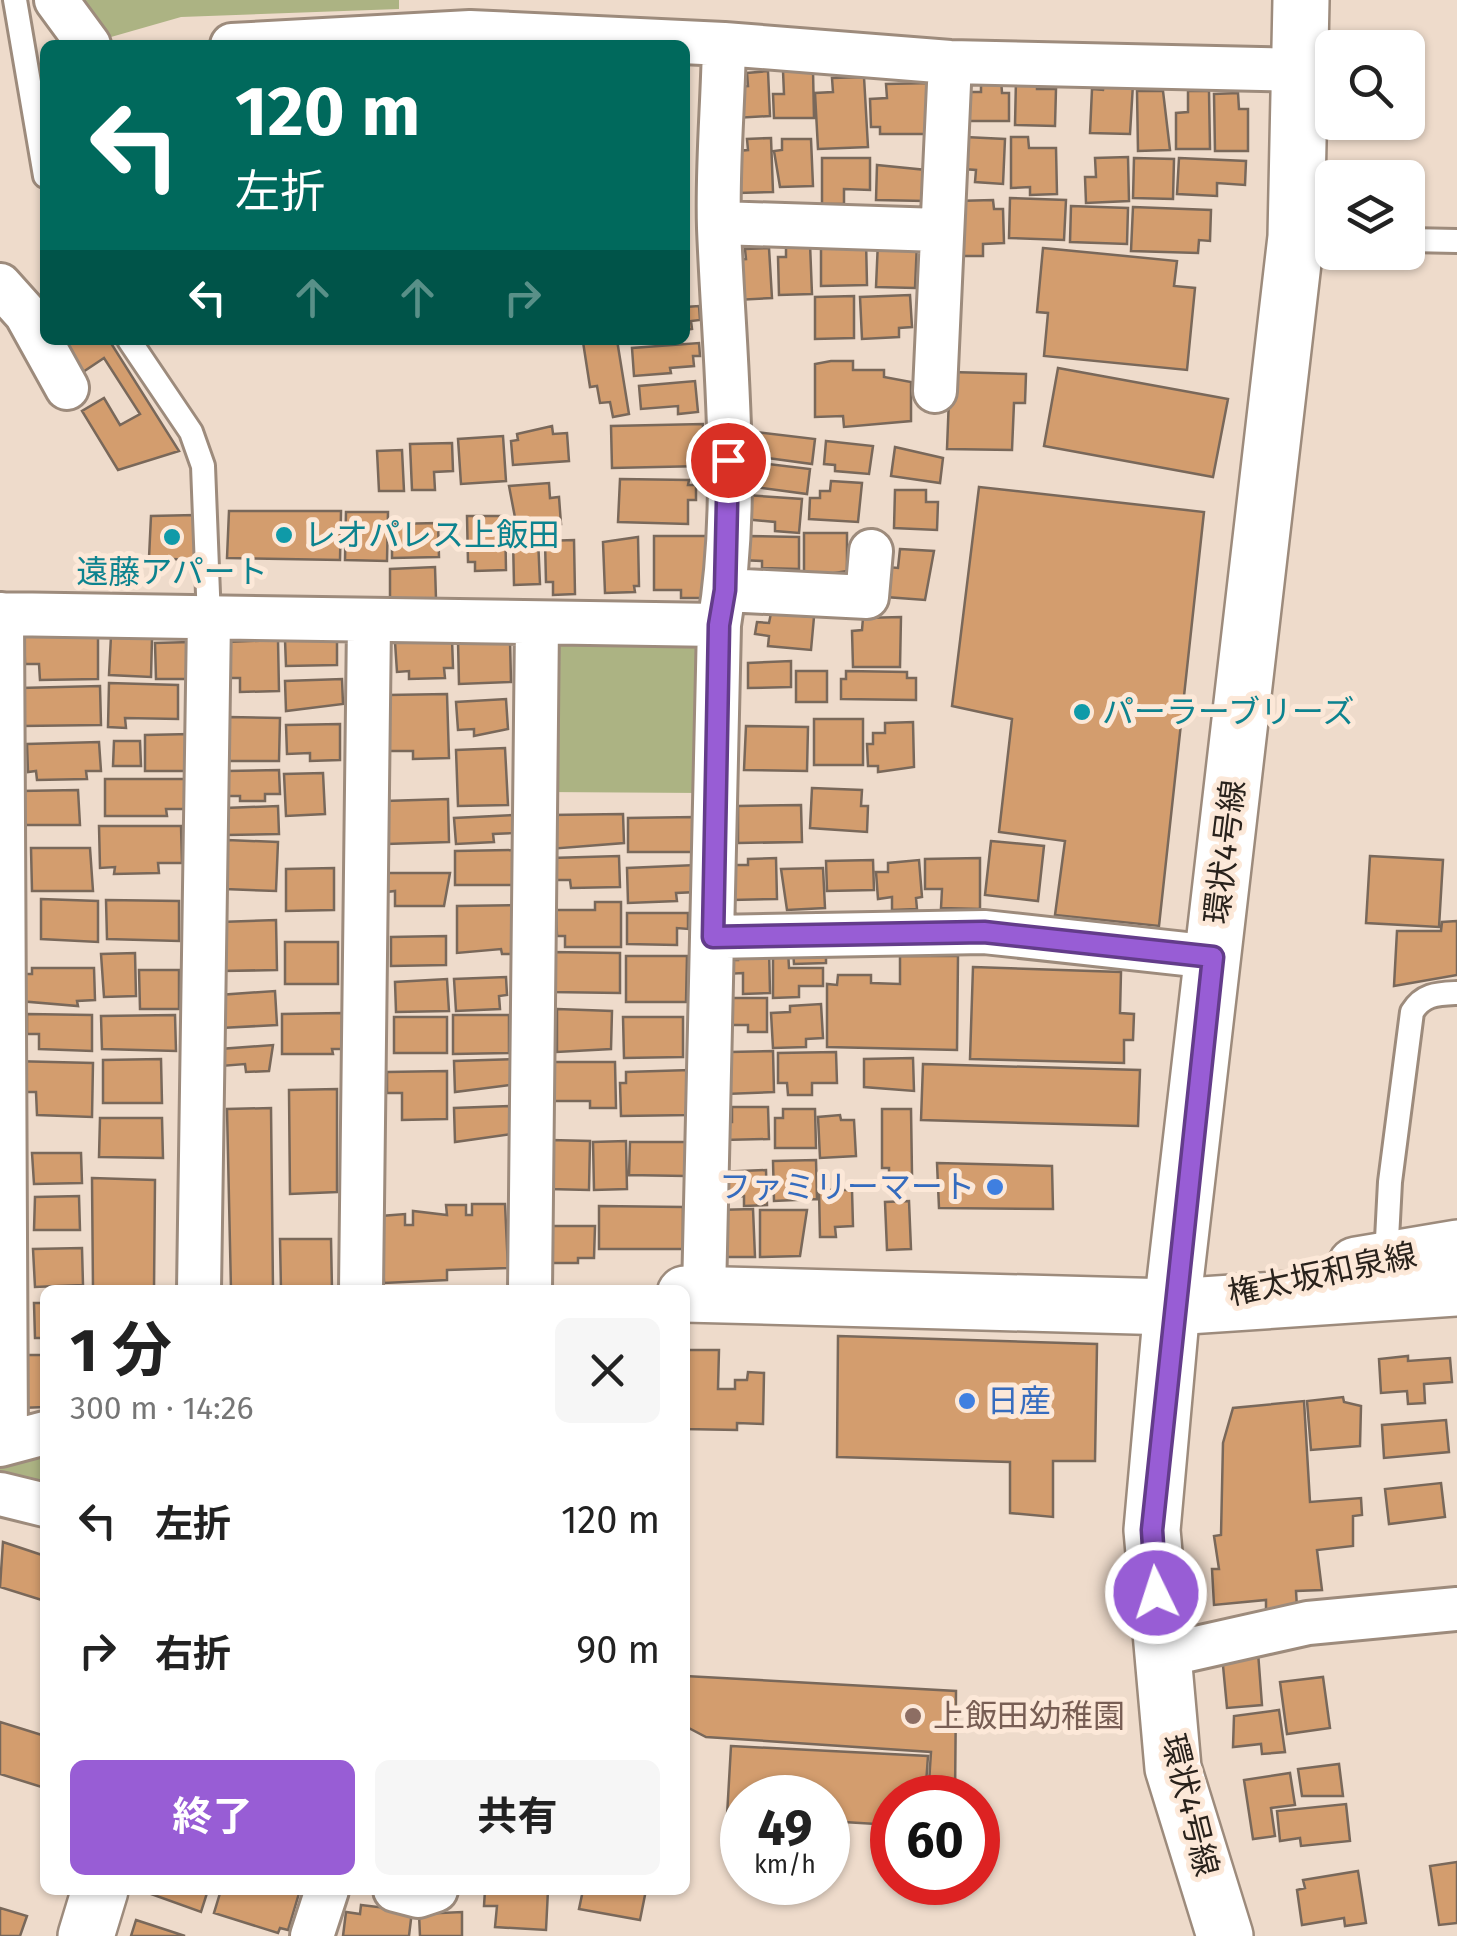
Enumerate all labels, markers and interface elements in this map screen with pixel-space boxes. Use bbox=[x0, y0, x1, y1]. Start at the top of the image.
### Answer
map controls bbox=[1315, 30, 1425, 270]
button: search bbox=[1315, 30, 1425, 140]
text: 120 m bbox=[235, 70, 420, 154]
icon: left bbox=[70, 80, 200, 210]
button: layers bbox=[1315, 160, 1425, 270]
text: 左折 bbox=[235, 165, 325, 219]
icon: left bbox=[180, 270, 235, 325]
icon: ahead bbox=[285, 270, 340, 325]
icon: ahead bbox=[390, 270, 445, 325]
icon: right bbox=[495, 270, 550, 325]
pin bbox=[686, 418, 771, 503]
icon: arrive bbox=[701, 433, 756, 488]
place label: レオパレス上飯田 bbox=[304, 516, 560, 554]
marker: レオパレス上飯田 bbox=[273, 524, 295, 546]
marker: 遠藤アパート bbox=[161, 526, 183, 548]
place label: 遠藤アパート bbox=[76, 553, 268, 591]
place label: パーラーブリーズ bbox=[1102, 693, 1354, 731]
marker: パーラーブリーズ bbox=[1071, 701, 1093, 723]
street label: 環状4号線 bbox=[1197, 778, 1253, 926]
place label: ファミリーマート bbox=[719, 1168, 975, 1206]
marker: ファミリーマート bbox=[984, 1176, 1006, 1198]
street label: 権太坂和泉線 bbox=[1224, 1235, 1420, 1313]
text: 1 分 bbox=[70, 1315, 172, 1387]
button: close bbox=[555, 1318, 660, 1423]
place label: 日産 bbox=[987, 1382, 1051, 1420]
text: 300 m · 14:26 bbox=[70, 1389, 254, 1427]
marker: 日産 bbox=[956, 1390, 978, 1412]
icon: left bbox=[70, 1493, 125, 1548]
text: 120 m bbox=[561, 1497, 660, 1543]
text: 左折 bbox=[155, 1501, 231, 1547]
position arrow bbox=[1104, 1541, 1208, 1645]
icon: right bbox=[70, 1623, 125, 1678]
text: 90 m bbox=[576, 1627, 660, 1673]
text: 右折 bbox=[155, 1631, 231, 1677]
place label: 上飯田幼稚園 bbox=[933, 1697, 1125, 1735]
marker: 上飯田幼稚園 bbox=[902, 1705, 924, 1727]
street label: 環状4号線 bbox=[1154, 1730, 1226, 1880]
button: 終了 bbox=[70, 1760, 355, 1875]
button: 共有 bbox=[375, 1760, 660, 1875]
speed limit sign: 60 bbox=[870, 1775, 1000, 1905]
text: 49 bbox=[757, 1798, 813, 1858]
text: km/h bbox=[754, 1850, 816, 1880]

